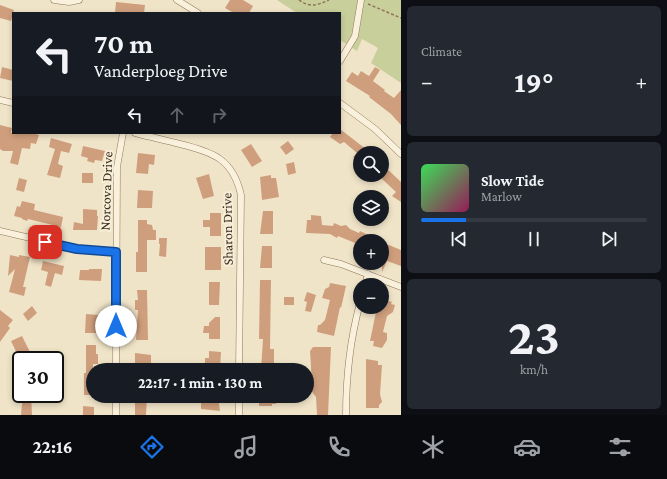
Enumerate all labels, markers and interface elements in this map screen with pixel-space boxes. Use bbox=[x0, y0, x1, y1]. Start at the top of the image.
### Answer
icon: left bbox=[28, 28, 80, 80]
text: 70 m bbox=[94, 28, 153, 59]
text: Climate bbox=[421, 44, 462, 59]
text: Vanderploeg Drive bbox=[94, 61, 227, 81]
text: 19° bbox=[514, 65, 554, 98]
text: − bbox=[421, 69, 433, 94]
text: + bbox=[635, 69, 647, 94]
icon: left bbox=[124, 104, 146, 126]
icon: ahead bbox=[166, 104, 188, 126]
icon: right bbox=[208, 104, 230, 126]
map controls bbox=[353, 146, 389, 314]
button: search bbox=[353, 146, 389, 182]
street label: Norcova Drive bbox=[97, 151, 115, 231]
text: Slow Tide bbox=[481, 173, 544, 189]
text: Marlow bbox=[481, 189, 522, 204]
button: layers bbox=[353, 190, 389, 226]
street label: Sharon Drive bbox=[218, 192, 236, 266]
pin bbox=[28, 225, 62, 259]
icon: previous bbox=[448, 228, 470, 250]
icon: pause bbox=[523, 228, 545, 250]
icon: next bbox=[598, 228, 620, 250]
icon: arrive bbox=[34, 231, 56, 253]
button: + bbox=[353, 234, 389, 270]
button: − bbox=[353, 278, 389, 314]
position arrow bbox=[95, 305, 137, 347]
text: 23 bbox=[508, 307, 560, 365]
speed limit sign: 30 bbox=[12, 351, 64, 403]
text: km/h bbox=[520, 362, 548, 377]
text: 22:17 · 1 min · 130 m bbox=[138, 375, 262, 391]
icon: directions bbox=[138, 433, 166, 461]
icon: music bbox=[232, 433, 260, 461]
icon: phone bbox=[325, 433, 353, 461]
icon: climate bbox=[419, 433, 447, 461]
icon: car bbox=[513, 433, 541, 461]
icon: filters bbox=[606, 433, 634, 461]
text: 22:16 bbox=[33, 437, 72, 457]

